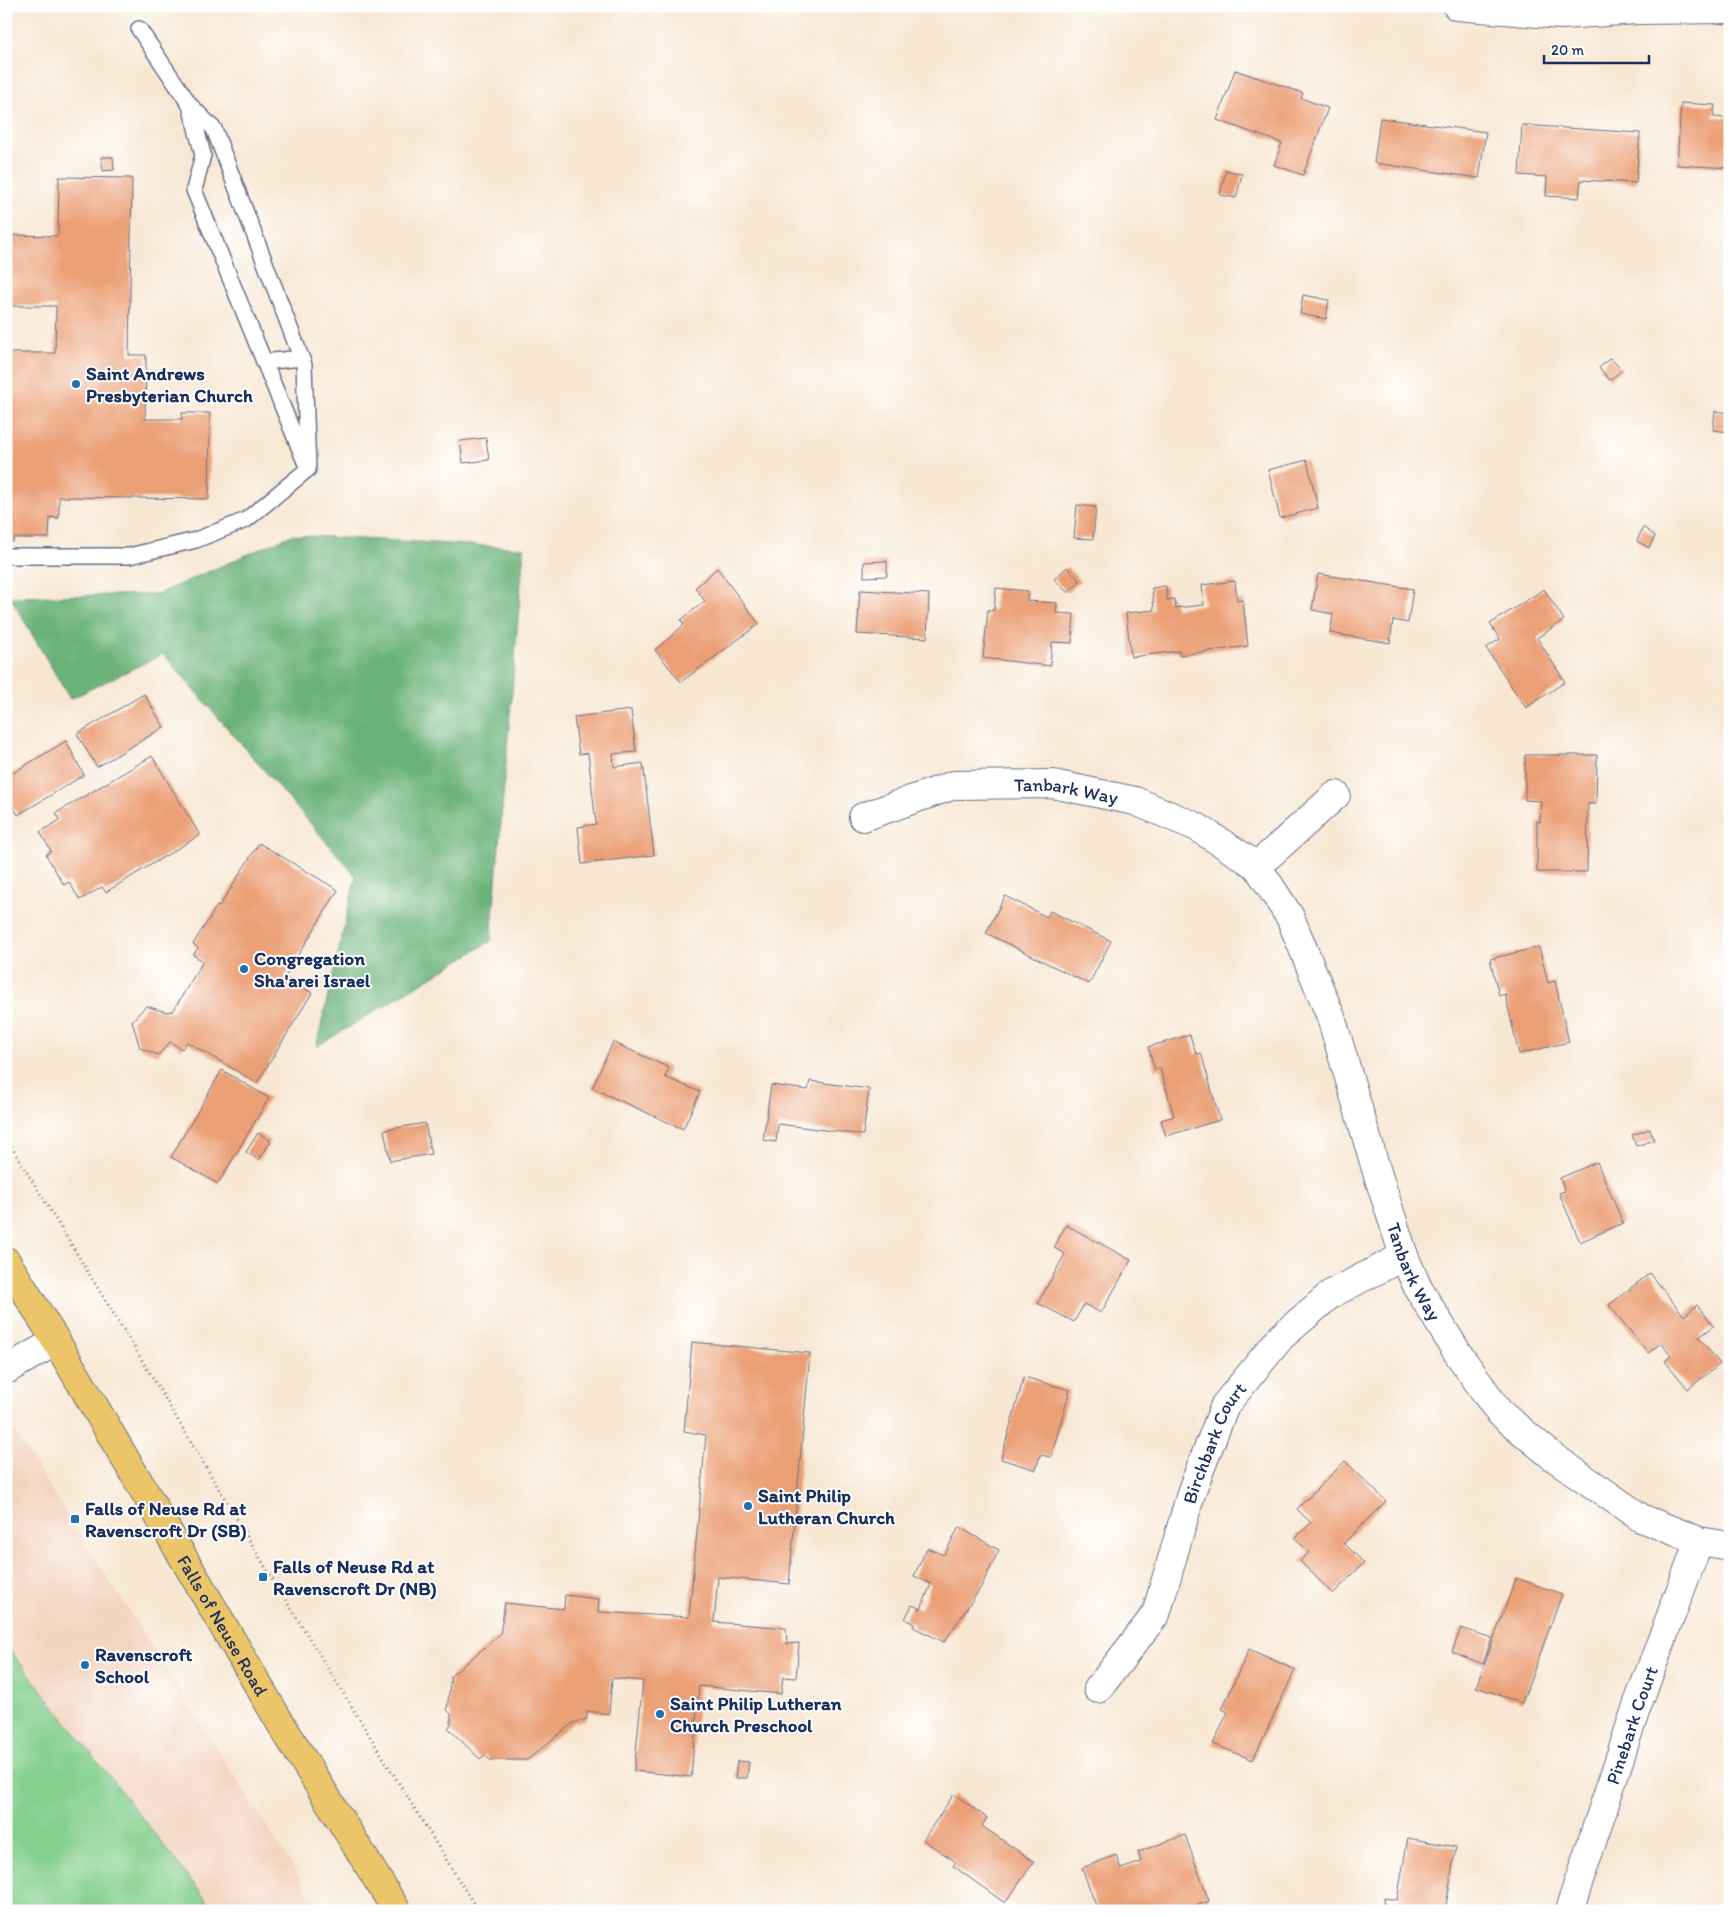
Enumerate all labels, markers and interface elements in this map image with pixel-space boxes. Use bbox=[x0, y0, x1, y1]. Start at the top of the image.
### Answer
scale bar bbox=[1544, 32, 1648, 64]
text: 20 m bbox=[1551, 41, 1585, 59]
place label: Saint Andrews Presbyterian Church bbox=[86, 362, 253, 407]
marker: Saint Andrews Presbyterian Church bbox=[70, 378, 82, 390]
street label: Tanbark Way bbox=[1014, 773, 1120, 809]
place label: Congregation Sha'arei Israel bbox=[254, 947, 371, 992]
marker: Congregation Sha'arei Israel bbox=[238, 963, 250, 975]
street label: Tanbark Way bbox=[1382, 1220, 1446, 1325]
street label: Birchbark Court bbox=[1178, 1378, 1251, 1506]
place label: Saint Philip Lutheran Church bbox=[758, 1484, 895, 1529]
place label: Falls of Neuse Rd at Ravenscroft Dr (SB) bbox=[85, 1497, 247, 1542]
marker: Saint Philip Lutheran Church bbox=[742, 1500, 754, 1512]
marker: Falls of Neuse Rd at Ravenscroft Dr (SB) bbox=[69, 1513, 81, 1525]
street label: Falls of Neuse Road bbox=[172, 1551, 273, 1701]
place label: Falls of Neuse Rd at Ravenscroft Dr (NB) bbox=[273, 1555, 437, 1600]
marker: Falls of Neuse Rd at Ravenscroft Dr (NB) bbox=[257, 1571, 269, 1583]
place label: Ravenscroft School bbox=[95, 1643, 193, 1688]
marker: Ravenscroft School bbox=[79, 1659, 91, 1671]
street label: Pinebark Court bbox=[1601, 1663, 1663, 1787]
place label: Saint Philip Lutheran Church Preschool bbox=[670, 1692, 842, 1737]
marker: Saint Philip Lutheran Church Preschool bbox=[654, 1708, 666, 1720]

